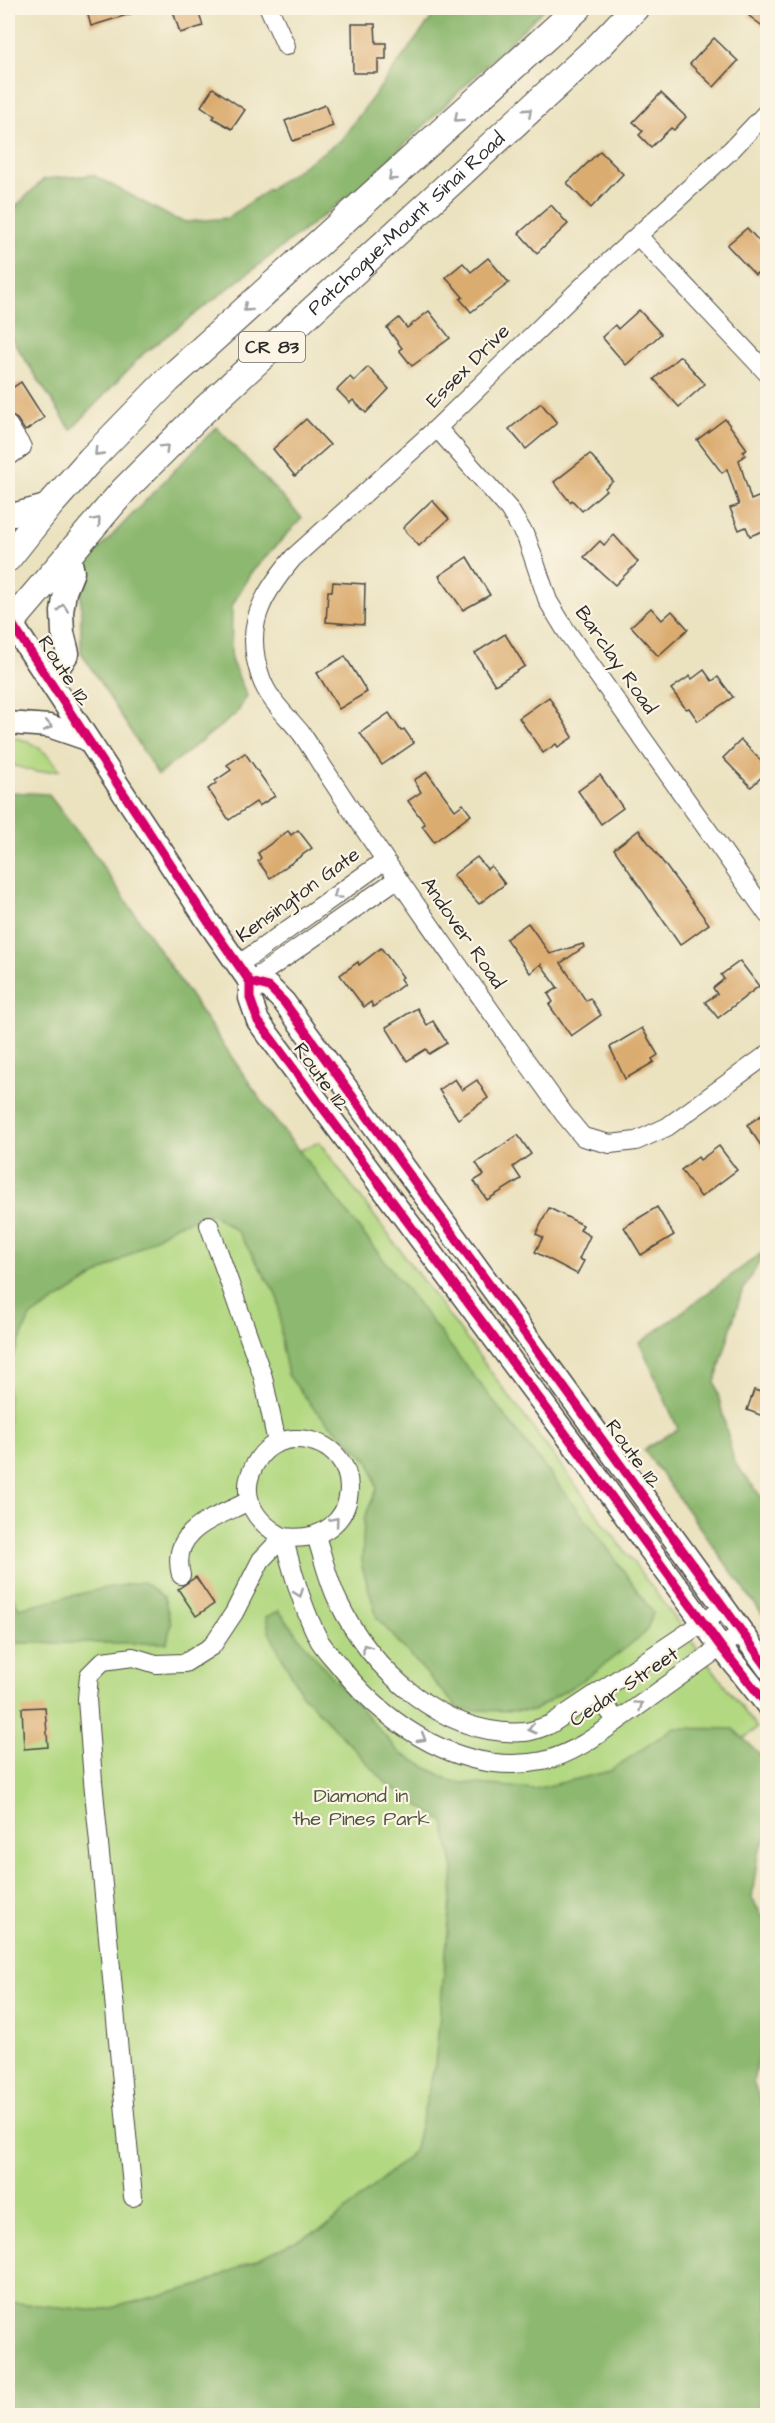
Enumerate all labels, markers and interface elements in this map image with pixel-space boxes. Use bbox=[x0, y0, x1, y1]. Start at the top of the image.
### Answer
one-way arrow bbox=[522, 108, 532, 119]
one-way arrow bbox=[454, 111, 464, 122]
street label: Patchogue-Mount Sinai Road bbox=[301, 125, 511, 322]
one-way arrow bbox=[388, 170, 399, 181]
one-way arrow bbox=[244, 300, 255, 311]
street label: Essex Drive bbox=[420, 318, 516, 414]
road number: CR 83 bbox=[239, 332, 305, 362]
one-way arrow bbox=[94, 445, 105, 456]
one-way arrow bbox=[158, 445, 169, 456]
one-way arrow bbox=[90, 517, 101, 528]
street label: Barclay Road bbox=[567, 600, 664, 720]
one-way arrow bbox=[56, 604, 69, 613]
street label: Route 112 bbox=[31, 630, 98, 712]
one-way arrow bbox=[43, 719, 53, 732]
street label: Kensington Gate bbox=[230, 840, 366, 950]
street label: Andover Road bbox=[414, 872, 512, 994]
one-way arrow bbox=[332, 888, 343, 899]
street label: Route 112 bbox=[286, 1037, 356, 1118]
street label: Route 112 bbox=[598, 1414, 668, 1495]
one-way arrow bbox=[328, 1517, 339, 1528]
one-way arrow bbox=[292, 1587, 305, 1598]
street label: Cedar Street bbox=[564, 1640, 684, 1734]
one-way arrow bbox=[362, 1643, 373, 1654]
one-way arrow bbox=[632, 1701, 643, 1712]
one-way arrow bbox=[528, 1722, 538, 1735]
one-way arrow bbox=[416, 1731, 427, 1743]
park label: Diamond in the Pines Park bbox=[292, 1782, 430, 1833]

